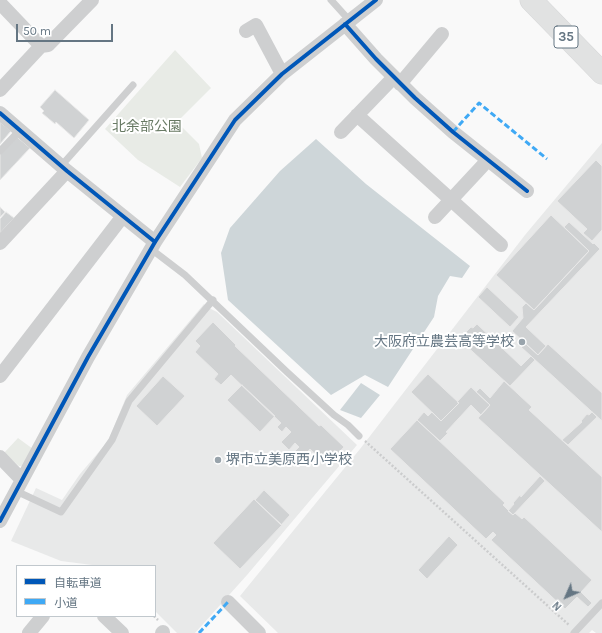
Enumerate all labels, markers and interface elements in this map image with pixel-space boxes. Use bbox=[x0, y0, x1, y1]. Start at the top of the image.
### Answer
scale bar bbox=[18, 16, 115, 42]
text: 50 m bbox=[23, 24, 51, 38]
road number: 35 bbox=[554, 26, 578, 48]
park label: 北余部公園 bbox=[112, 119, 182, 135]
place label: 大阪府立農芸高等学校 bbox=[374, 334, 514, 350]
marker: 大阪府立農芸高等学校 bbox=[517, 337, 527, 347]
place label: 堺市立美原西小学校 bbox=[226, 452, 352, 468]
marker: 堺市立美原西小学校 bbox=[213, 455, 223, 465]
legend bbox=[16, 565, 156, 617]
text: 自転車道 bbox=[54, 576, 102, 590]
north arrow bbox=[546, 577, 586, 617]
text: 小道 bbox=[54, 596, 78, 610]
text: N bbox=[550, 598, 565, 613]

